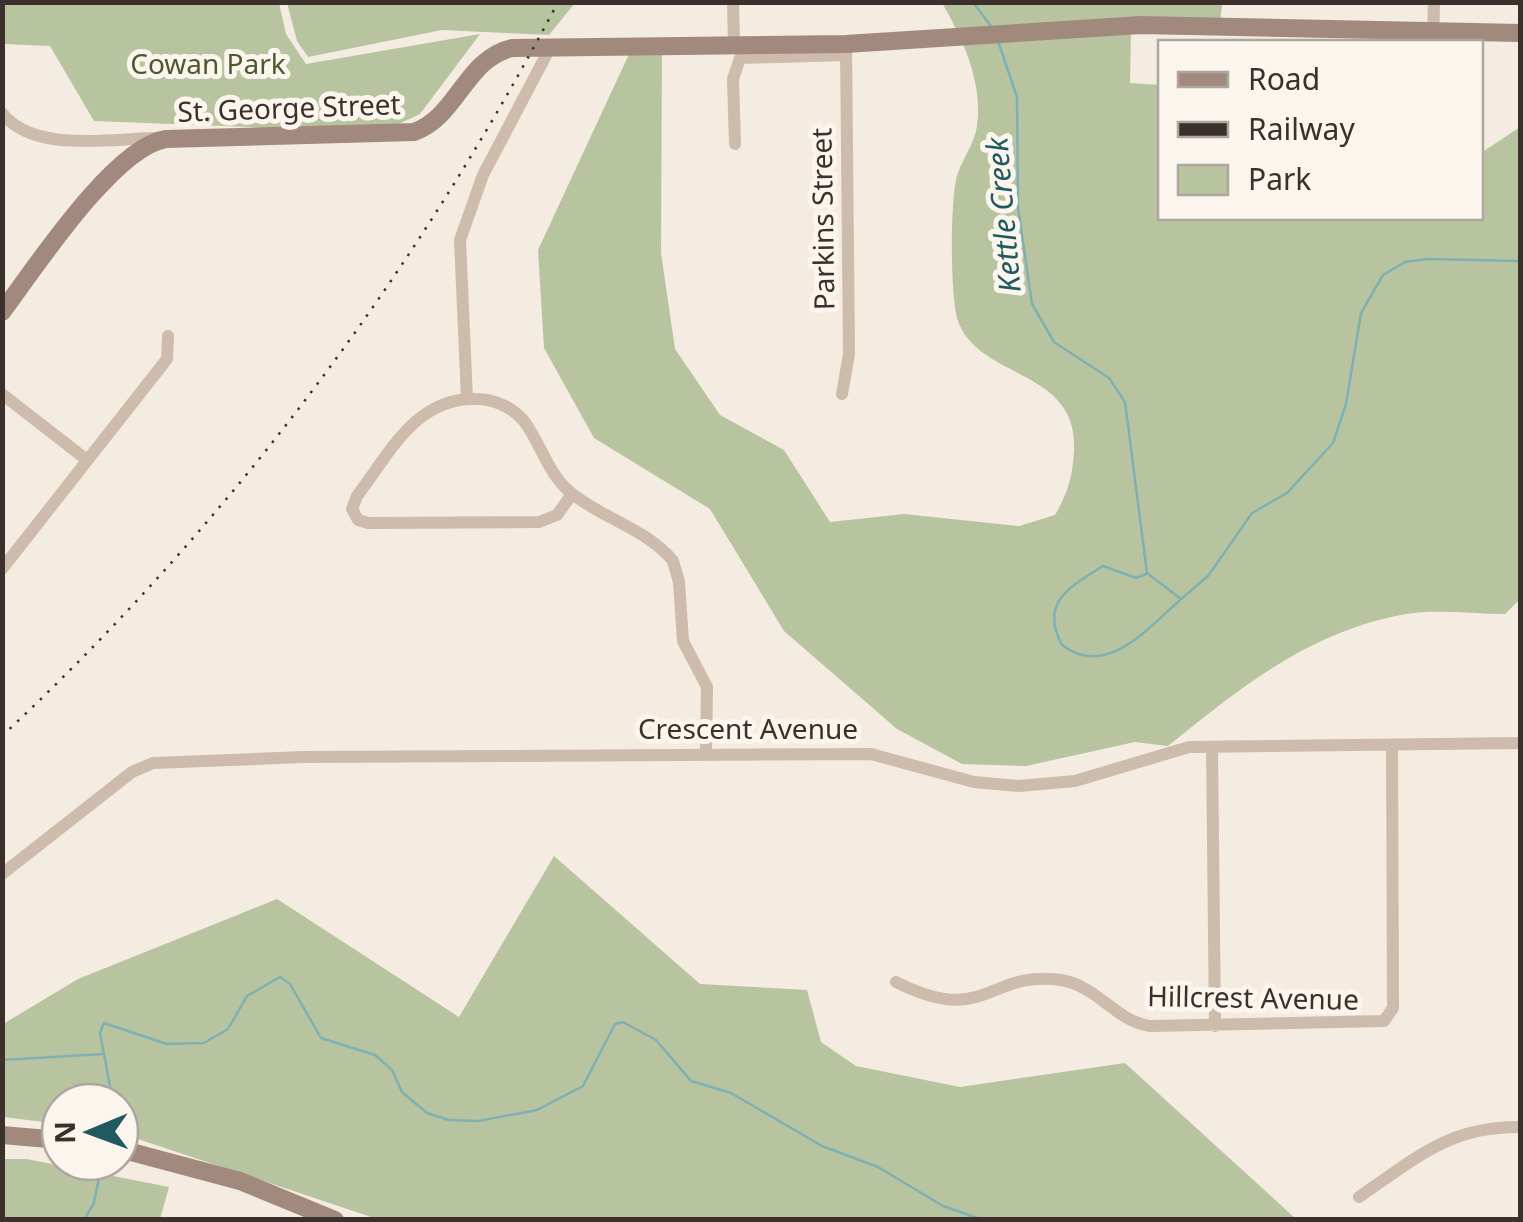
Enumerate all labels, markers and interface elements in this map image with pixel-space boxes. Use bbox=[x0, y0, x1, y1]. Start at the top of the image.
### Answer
legend bbox=[1158, 40, 1483, 220]
park label: Cowan Park bbox=[130, 44, 286, 82]
text: Road bbox=[1248, 58, 1320, 99]
street label: St. George Street bbox=[177, 84, 401, 130]
text: Railway bbox=[1248, 108, 1355, 149]
street label: Parkins Street bbox=[801, 127, 843, 311]
water label: Kettle Creek bbox=[975, 134, 1030, 295]
text: Park bbox=[1248, 158, 1311, 199]
street label: Crescent Avenue bbox=[638, 709, 858, 747]
street label: Hillcrest Avenue bbox=[1147, 976, 1359, 1018]
north arrow bbox=[40, 1082, 140, 1182]
text: N bbox=[45, 1121, 83, 1144]

